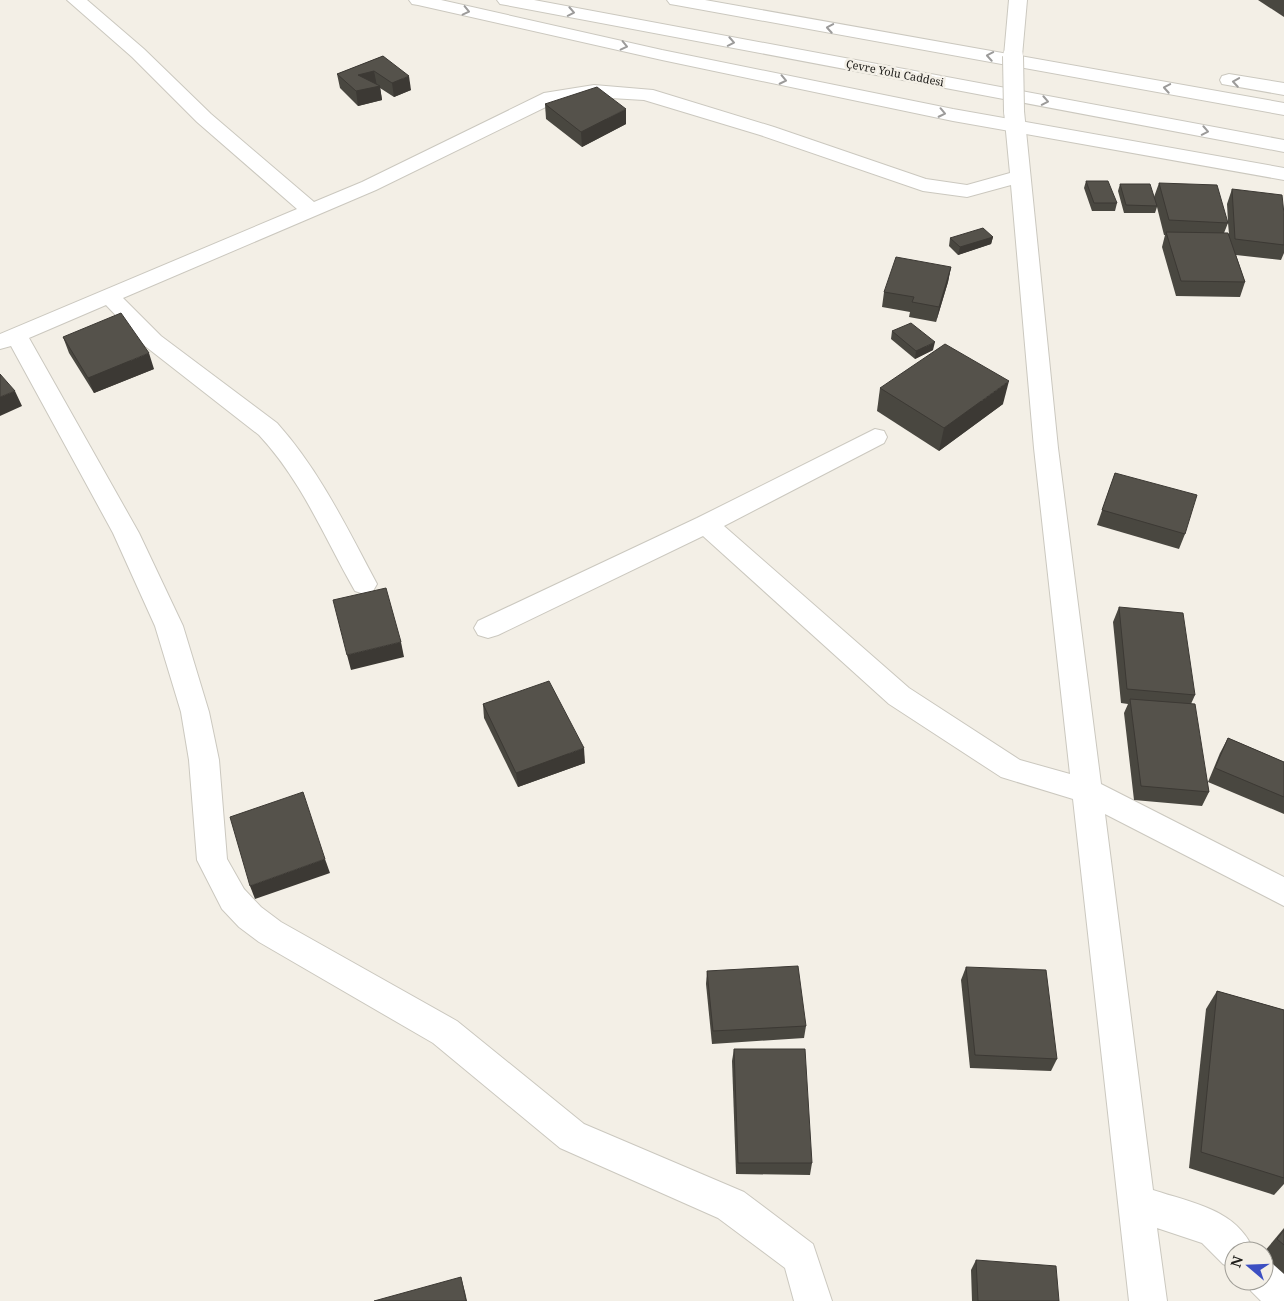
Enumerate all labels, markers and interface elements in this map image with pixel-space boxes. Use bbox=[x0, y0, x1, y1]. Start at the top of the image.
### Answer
one-way arrow bbox=[461, 5, 470, 16]
one-way arrow bbox=[567, 7, 576, 17]
one-way arrow bbox=[826, 23, 834, 33]
one-way arrow bbox=[726, 37, 735, 47]
one-way arrow bbox=[620, 40, 629, 51]
one-way arrow bbox=[986, 52, 994, 62]
street label: Çevre Yolu Caddesi bbox=[845, 56, 946, 89]
one-way arrow bbox=[779, 74, 788, 85]
one-way arrow bbox=[1232, 77, 1240, 87]
one-way arrow bbox=[1163, 84, 1172, 94]
one-way arrow bbox=[1041, 96, 1050, 106]
one-way arrow bbox=[938, 108, 947, 118]
one-way arrow bbox=[1201, 126, 1209, 136]
north arrow bbox=[1224, 1241, 1274, 1291]
text: N bbox=[1225, 1253, 1247, 1270]

